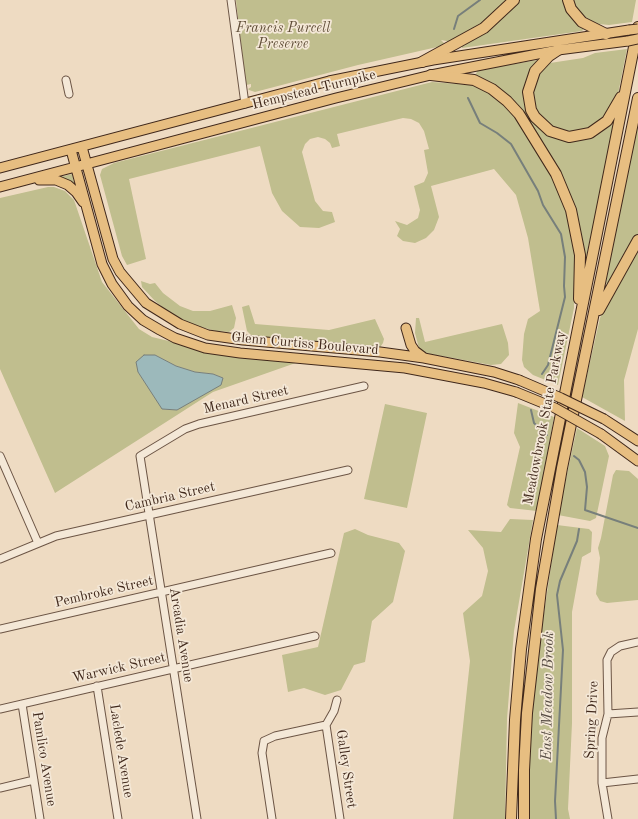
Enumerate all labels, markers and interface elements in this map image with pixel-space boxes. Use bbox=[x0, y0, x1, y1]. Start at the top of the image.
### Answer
park label: Francis Purcell Preserve bbox=[236, 20, 330, 52]
street label: Hempstead Turnpike bbox=[250, 66, 378, 114]
street label: Glenn Curtiss Boulevard bbox=[231, 329, 379, 359]
street label: Meadowbrook State Parkway bbox=[520, 329, 570, 507]
street label: Menard Street bbox=[202, 382, 290, 418]
street label: Cambria Street bbox=[123, 478, 217, 516]
street label: Pembroke Street bbox=[53, 572, 155, 612]
street label: Arcadia Avenue bbox=[165, 586, 197, 684]
water label: East Meadow Brook bbox=[538, 631, 558, 761]
street label: Warwick Street bbox=[71, 649, 167, 687]
street label: Spring Drive bbox=[582, 681, 602, 759]
street label: Laclede Avenue bbox=[105, 703, 137, 799]
street label: Pamlico Avenue bbox=[28, 710, 60, 808]
street label: Galley Street bbox=[332, 728, 360, 810]

